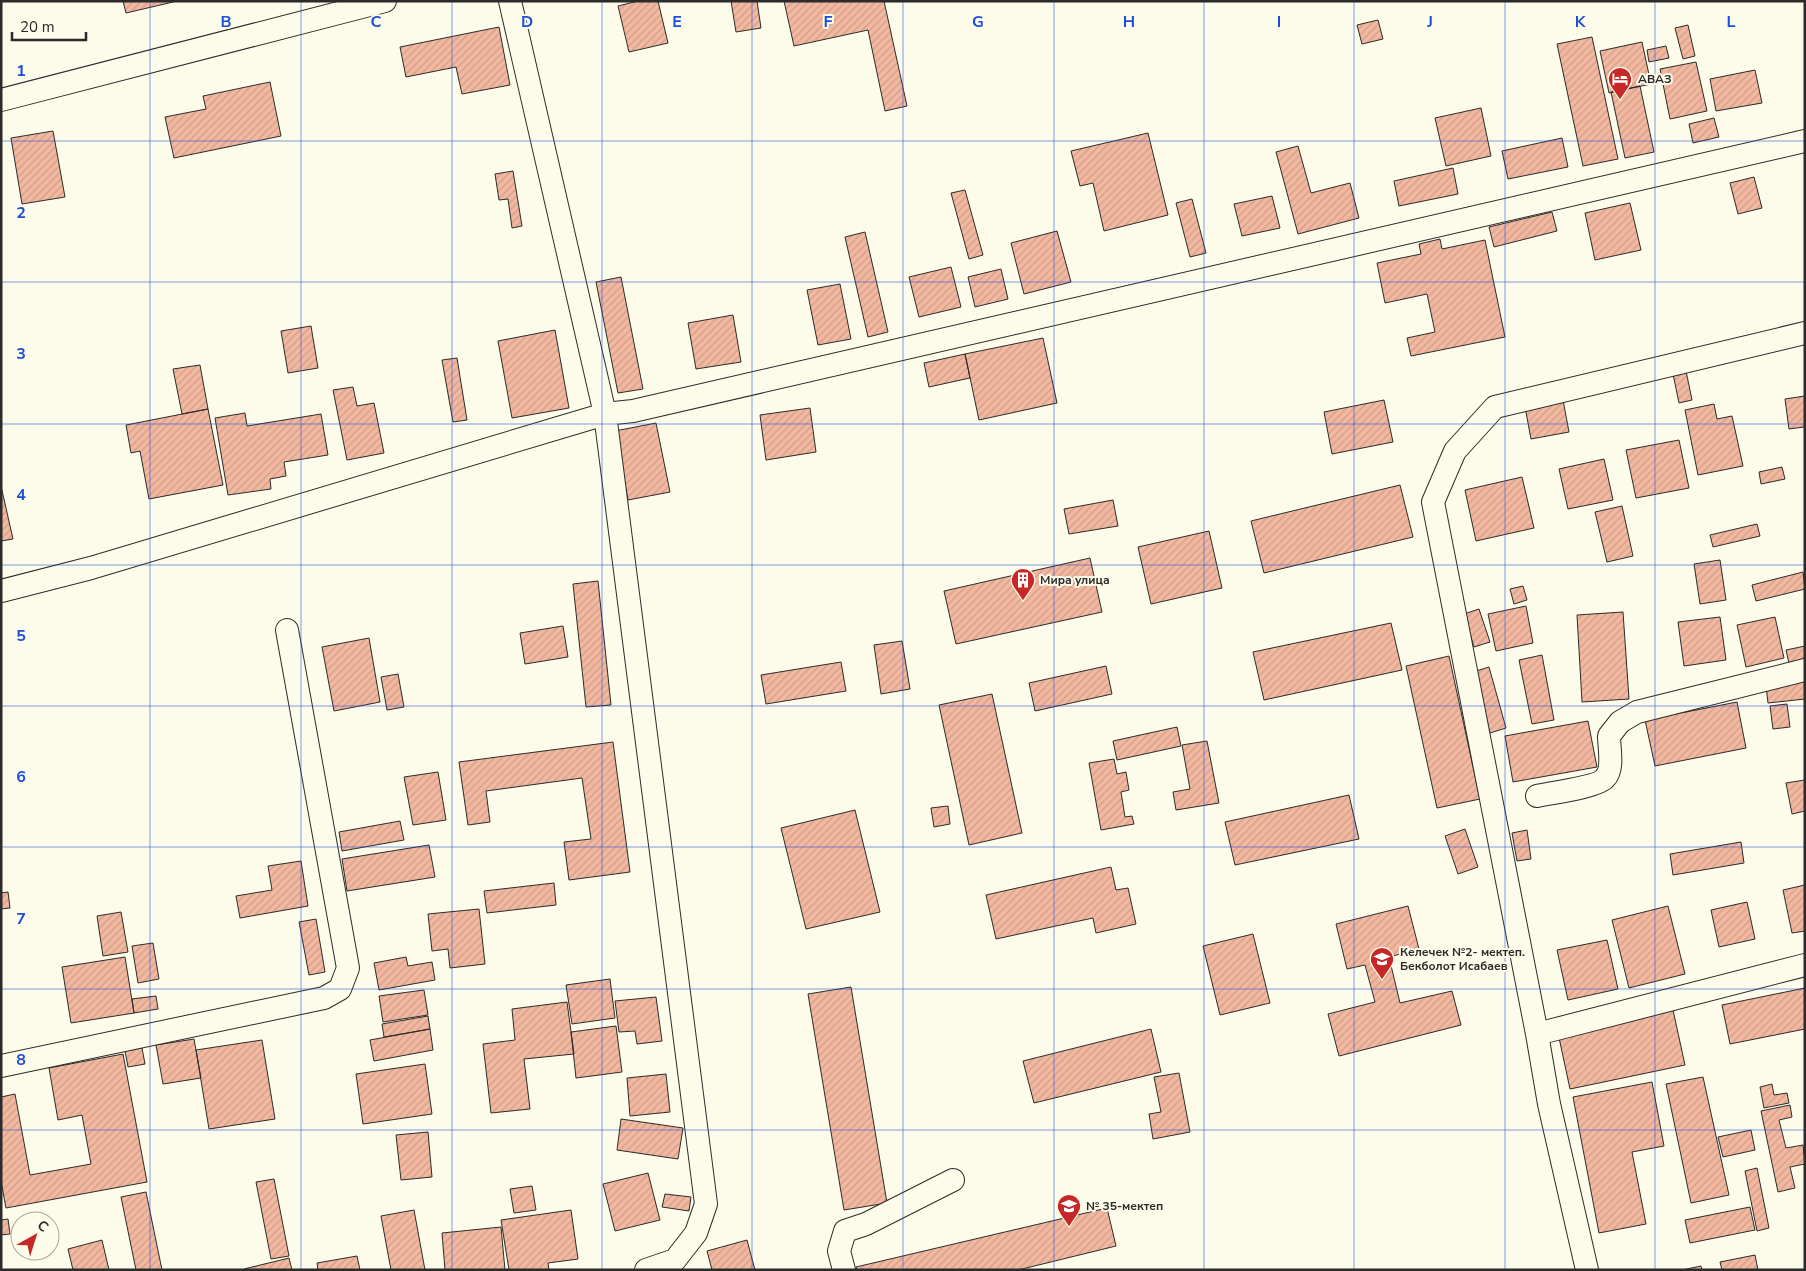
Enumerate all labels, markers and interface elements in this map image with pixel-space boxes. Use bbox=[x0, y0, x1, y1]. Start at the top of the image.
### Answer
scale bar bbox=[12, 10, 86, 42]
text: B bbox=[220, 11, 232, 33]
text: C bbox=[371, 11, 382, 33]
text: D bbox=[521, 11, 533, 33]
text: E bbox=[672, 11, 682, 33]
text: F bbox=[824, 11, 833, 33]
text: G bbox=[972, 11, 984, 33]
text: H bbox=[1123, 11, 1135, 33]
text: I bbox=[1277, 11, 1281, 33]
text: J bbox=[1426, 11, 1433, 33]
text: K bbox=[1575, 11, 1587, 33]
text: L bbox=[1727, 11, 1736, 33]
text: 20 m bbox=[20, 17, 55, 37]
text: 1 bbox=[16, 60, 26, 82]
hotel icon: АВАЗ bbox=[1607, 66, 1633, 100]
place label: АВАЗ bbox=[1638, 71, 1672, 87]
text: 2 bbox=[16, 202, 26, 224]
text: 3 bbox=[16, 343, 26, 365]
text: 4 bbox=[16, 484, 26, 506]
building icon: Мира улица bbox=[1010, 567, 1036, 601]
place label: Мира улица bbox=[1040, 572, 1110, 588]
text: 5 bbox=[16, 625, 26, 647]
text: 6 bbox=[16, 766, 26, 788]
text: 7 bbox=[16, 908, 26, 930]
place label: Келечек №2- мектеп. Бекболот Исабаев bbox=[1400, 944, 1525, 974]
school or university icon: Келечек №2- мектеп. Бекболот Исабаев bbox=[1369, 946, 1395, 980]
text: 8 bbox=[16, 1049, 26, 1071]
school or university icon: № 35-мектеп bbox=[1056, 1193, 1082, 1227]
place label: № 35-мектеп bbox=[1086, 1198, 1163, 1214]
north arrow bbox=[10, 1211, 60, 1261]
text: С bbox=[33, 1216, 53, 1237]

